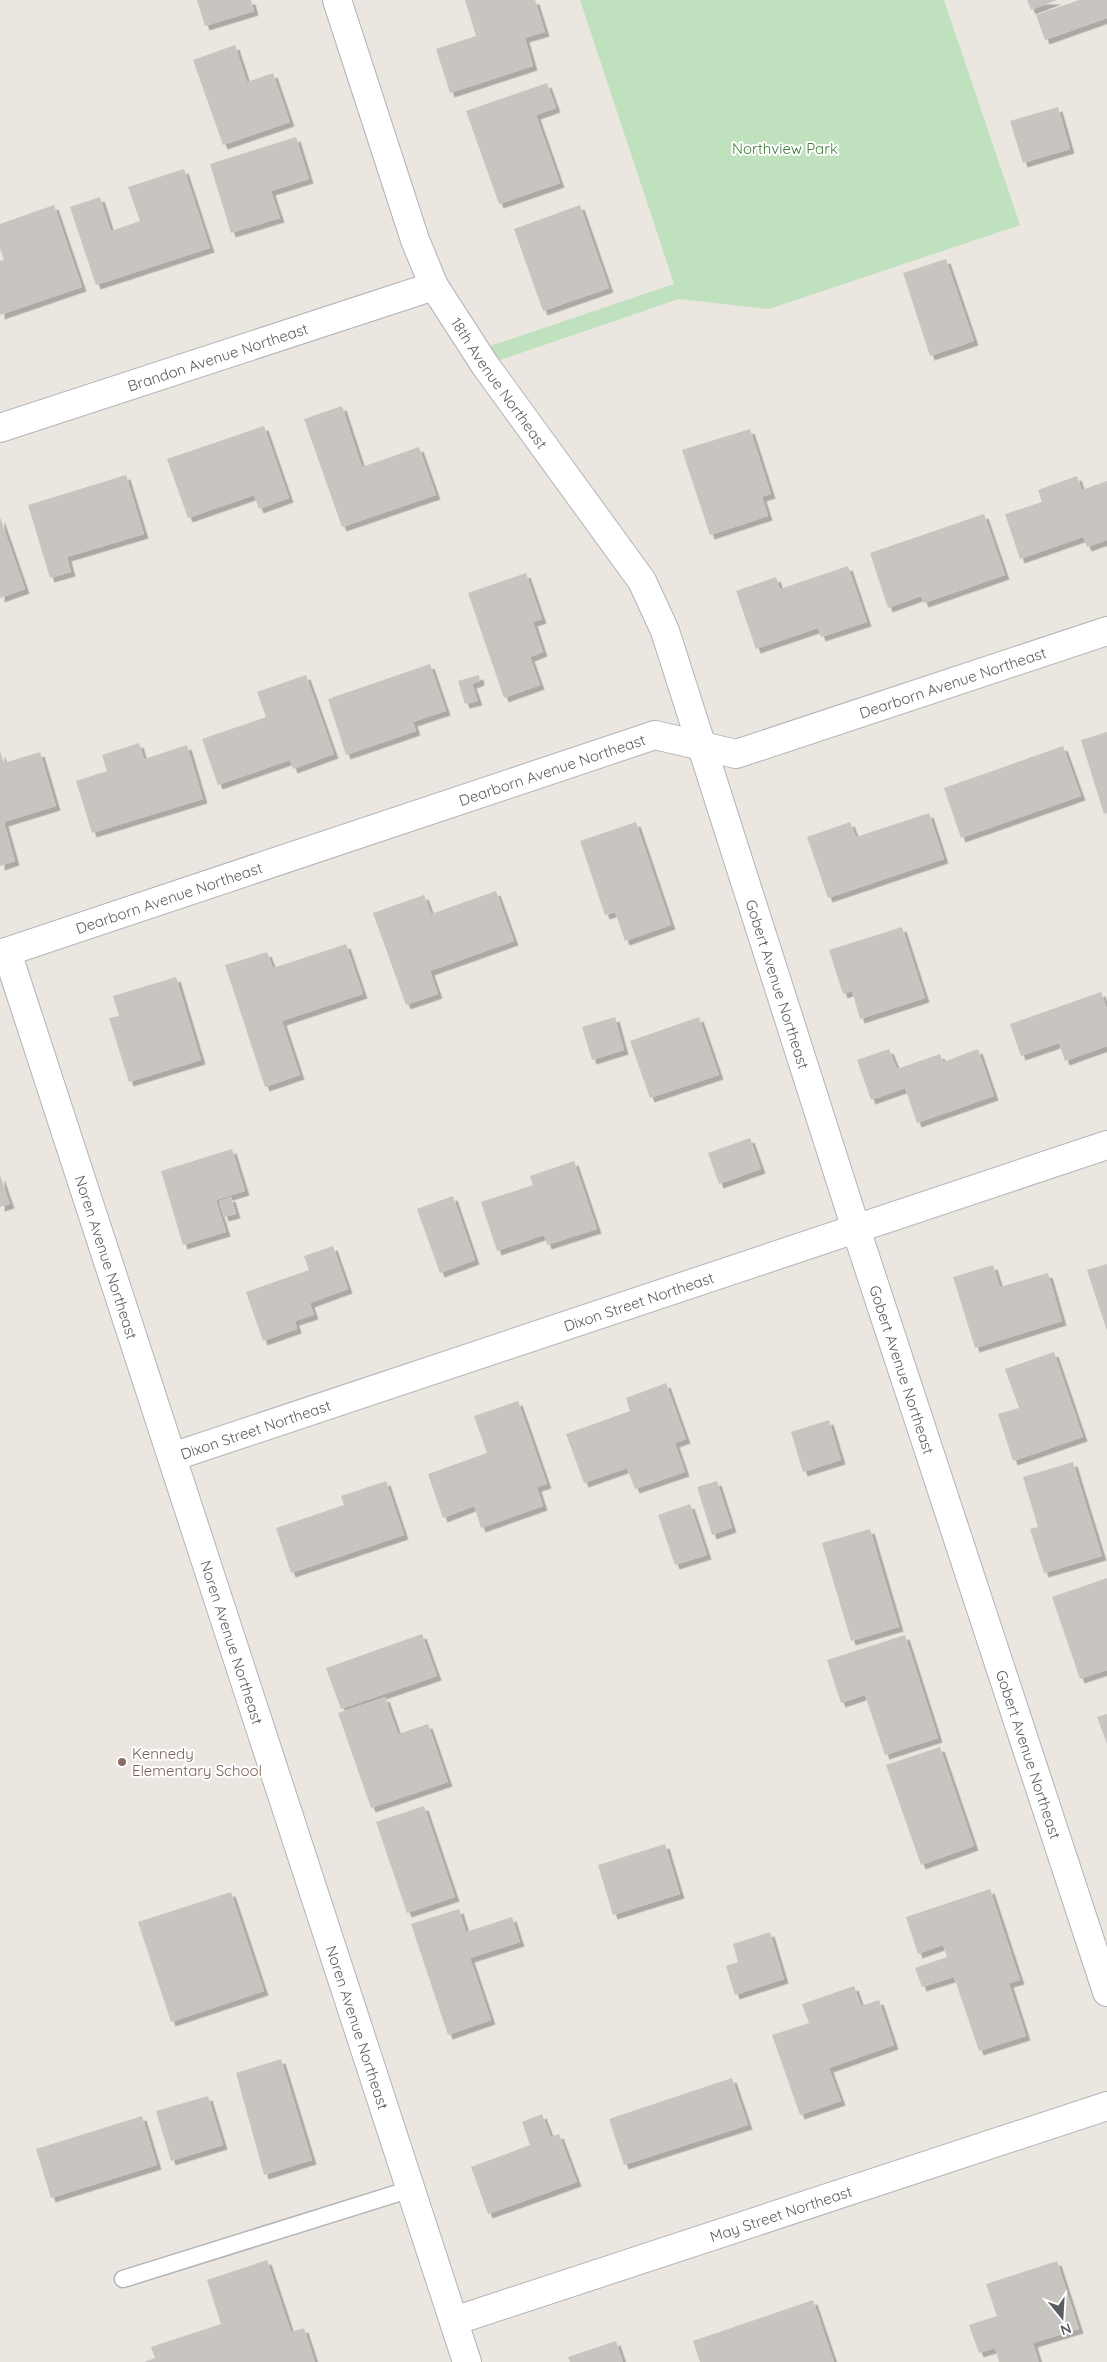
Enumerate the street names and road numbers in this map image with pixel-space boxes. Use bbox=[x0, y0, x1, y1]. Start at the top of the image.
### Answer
street label: 18th Avenue Northeast bbox=[447, 313, 552, 452]
street label: Brandon Avenue Northeast bbox=[125, 318, 310, 395]
street label: Dearborn Avenue Northeast bbox=[857, 642, 1048, 722]
street label: Dearborn Avenue Northeast bbox=[456, 729, 648, 809]
street label: Dearborn Avenue Northeast bbox=[73, 858, 265, 938]
street label: Gobert Avenue Northeast bbox=[742, 897, 814, 1071]
street label: Noren Avenue Northeast bbox=[71, 1173, 142, 1342]
street label: Dixon Street Northeast bbox=[561, 1267, 716, 1335]
street label: Gobert Avenue Northeast bbox=[866, 1283, 939, 1456]
street label: Dixon Street Northeast bbox=[178, 1395, 333, 1463]
street label: Noren Avenue Northeast bbox=[197, 1558, 268, 1727]
street label: Gobert Avenue Northeast bbox=[992, 1667, 1065, 1841]
street label: Noren Avenue Northeast bbox=[322, 1943, 393, 2112]
street label: May Street Northeast bbox=[707, 2181, 854, 2246]

